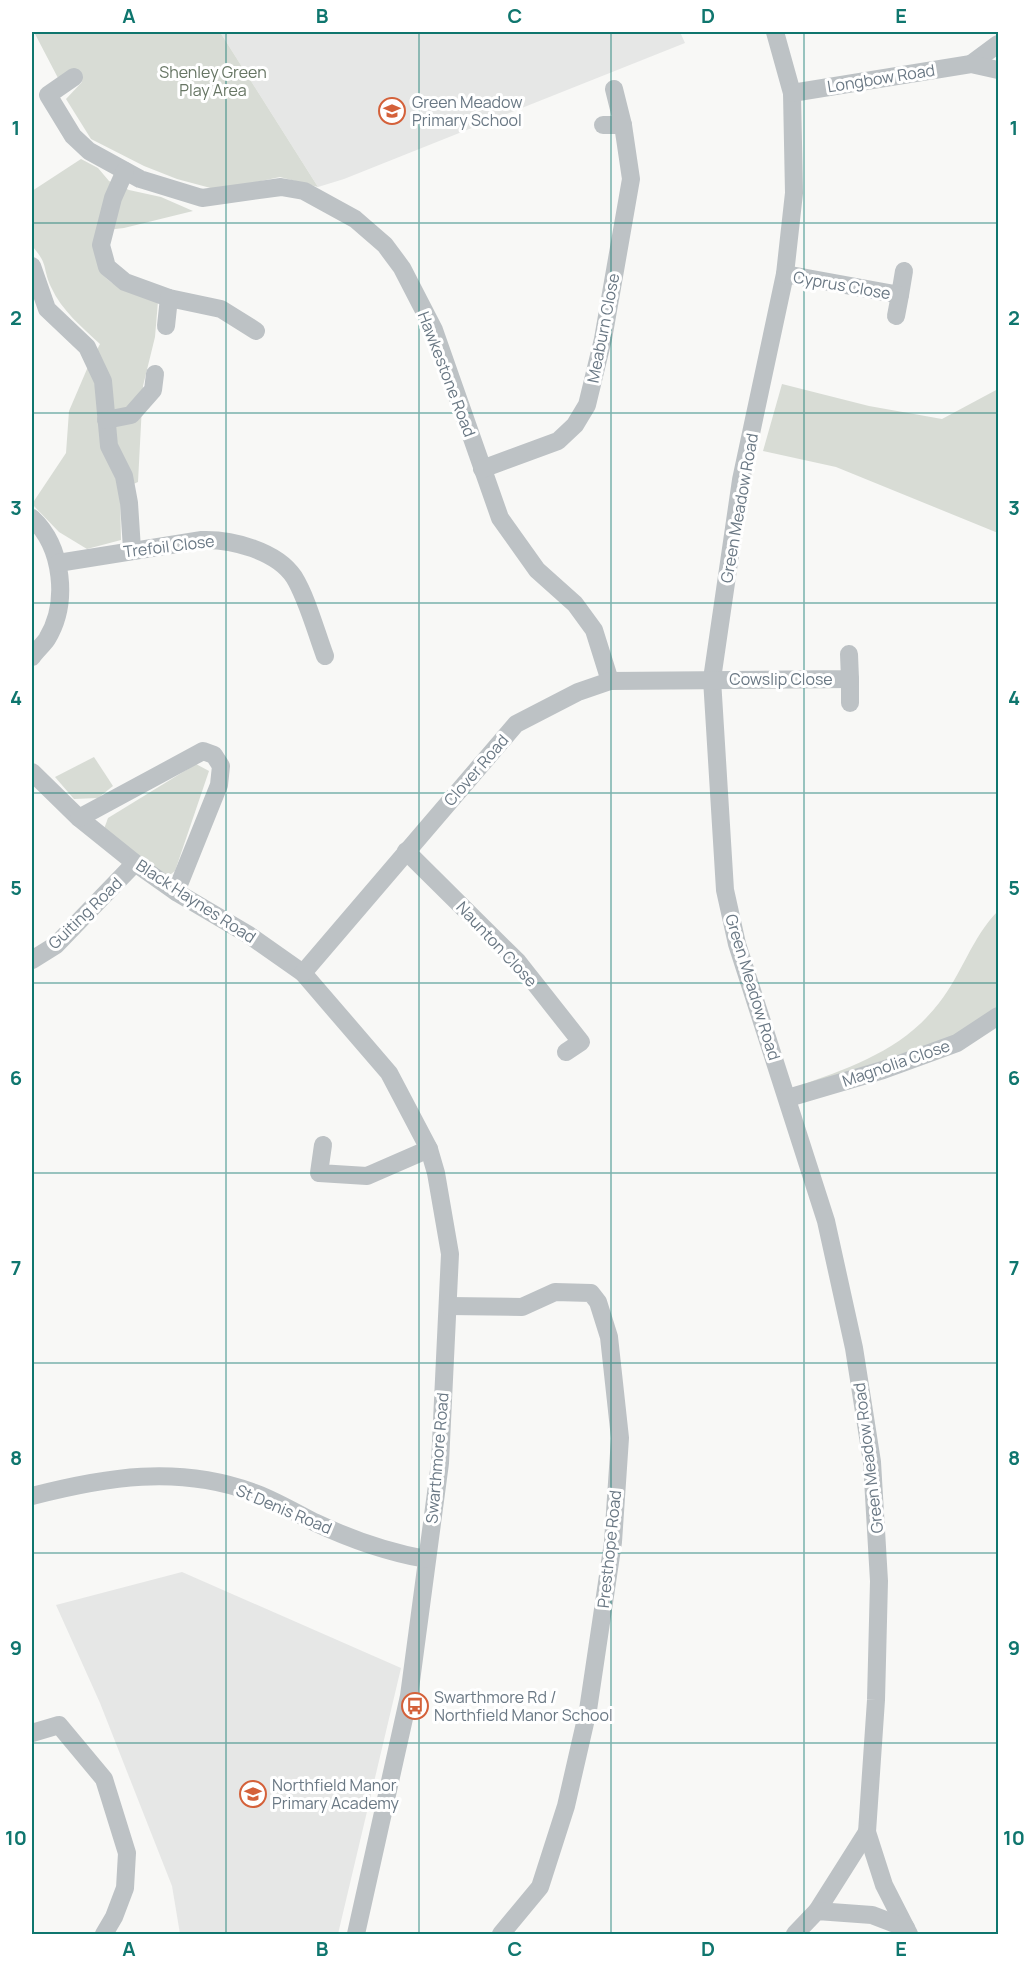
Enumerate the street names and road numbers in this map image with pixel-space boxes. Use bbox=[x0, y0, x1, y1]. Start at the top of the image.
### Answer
street label: Longbow Road bbox=[826, 59, 936, 97]
street label: Cyprus Close bbox=[792, 266, 892, 304]
street label: Meaburn Close bbox=[582, 271, 624, 385]
street label: Hawkestone Road bbox=[413, 308, 481, 440]
street label: Green Meadow Road bbox=[715, 431, 763, 585]
street label: Trefoil Close bbox=[122, 530, 216, 562]
street label: Cowslip Close bbox=[729, 668, 833, 690]
street label: Clover Road bbox=[439, 729, 513, 811]
street label: Black Haynes Road bbox=[132, 854, 260, 948]
street label: Guiting Road bbox=[43, 872, 127, 954]
street label: Naunton Close bbox=[452, 896, 542, 992]
street label: Green Meadow Road bbox=[720, 911, 786, 1063]
street label: Magnolia Close bbox=[839, 1034, 953, 1092]
street label: Green Meadow Road bbox=[848, 1381, 888, 1535]
street label: Swarthmore Road bbox=[420, 1392, 454, 1524]
street label: St Denis Road bbox=[233, 1479, 335, 1539]
street label: Presthope Road bbox=[592, 1489, 626, 1609]

